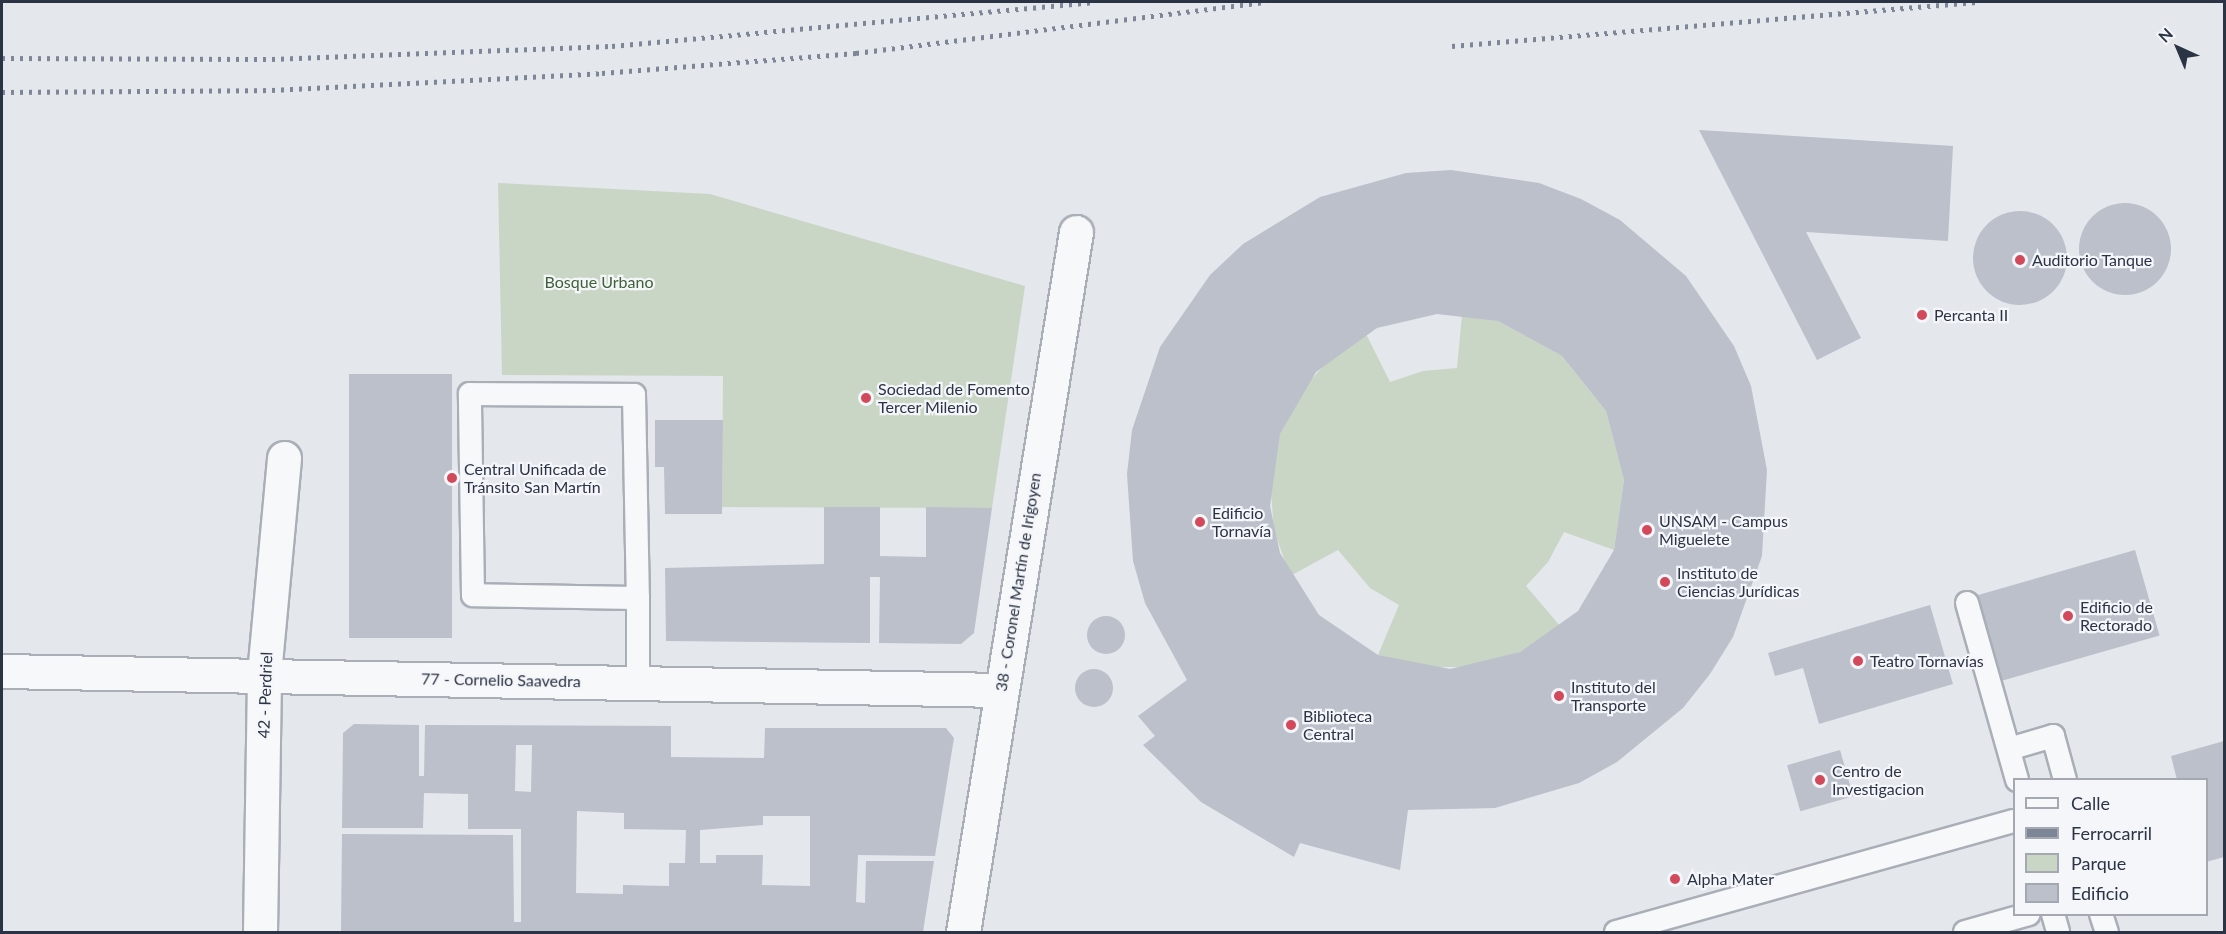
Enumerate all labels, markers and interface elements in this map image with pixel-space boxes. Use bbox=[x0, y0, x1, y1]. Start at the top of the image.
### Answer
north arrow bbox=[2148, 18, 2208, 78]
text: N bbox=[2154, 24, 2176, 46]
place label: Auditorio Tanque bbox=[2032, 250, 2153, 270]
marker: Auditorio Tanque bbox=[2013, 253, 2027, 267]
park label: Bosque Urbano bbox=[545, 272, 653, 292]
place label: Percanta II bbox=[1934, 305, 2008, 325]
marker: Percanta II bbox=[1915, 308, 1929, 322]
place label: Sociedad de Fomento Tercer Milenio bbox=[878, 379, 1030, 417]
marker: Sociedad de Fomento Tercer Milenio bbox=[859, 391, 873, 405]
place label: Central Unificada de Tránsito San Martín bbox=[464, 459, 607, 497]
marker: Central Unificada de Tránsito San Martín bbox=[445, 471, 459, 485]
street label: 38 - Coronel Martín de Irigoyen bbox=[991, 471, 1045, 693]
place label: Edificio Tornavía bbox=[1212, 503, 1271, 541]
place label: UNSAM - Campus Miguelete bbox=[1659, 511, 1788, 549]
marker: Edificio Tornavía bbox=[1193, 515, 1207, 529]
marker: UNSAM - Campus Miguelete bbox=[1640, 523, 1654, 537]
place label: Instituto de Ciencias Jurídicas bbox=[1677, 563, 1800, 601]
marker: Instituto de Ciencias Jurídicas bbox=[1658, 575, 1672, 589]
place label: Edificio de Rectorado bbox=[2080, 597, 2153, 635]
marker: Edificio de Rectorado bbox=[2061, 609, 2075, 623]
street label: 42 - Perdriel bbox=[254, 651, 276, 739]
place label: Teatro Tornavías bbox=[1870, 651, 1984, 671]
marker: Teatro Tornavías bbox=[1851, 654, 1865, 668]
street label: 77 - Cornelio Saavedra bbox=[421, 669, 581, 691]
place label: Instituto del Transporte bbox=[1571, 677, 1656, 715]
marker: Instituto del Transporte bbox=[1552, 689, 1566, 703]
place label: Biblioteca Central bbox=[1303, 706, 1372, 744]
marker: Biblioteca Central bbox=[1284, 718, 1298, 732]
place label: Centro de Investigacion bbox=[1832, 761, 1924, 799]
marker: Centro de Investigacion bbox=[1813, 773, 1827, 787]
legend bbox=[2013, 778, 2208, 916]
text: Calle bbox=[2071, 792, 2110, 814]
text: Ferrocarril bbox=[2071, 822, 2152, 844]
text: Parque bbox=[2071, 852, 2126, 874]
place label: Alpha Mater bbox=[1687, 869, 1774, 889]
marker: Alpha Mater bbox=[1668, 872, 1682, 886]
text: Edificio bbox=[2071, 882, 2129, 904]

